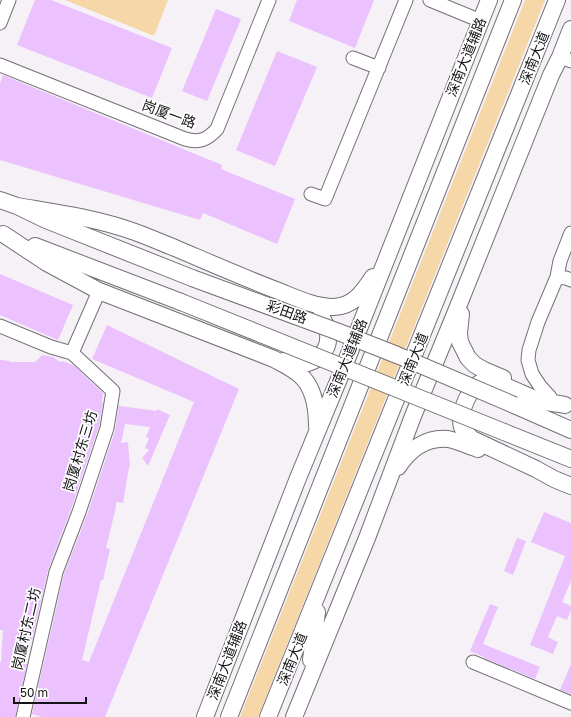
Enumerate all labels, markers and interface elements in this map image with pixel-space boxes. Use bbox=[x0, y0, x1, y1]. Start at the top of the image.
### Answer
street label: 深南大道辅路 bbox=[442, 15, 489, 99]
street label: 深南大道 bbox=[515, 29, 552, 87]
street label: 岗厦一路 bbox=[140, 96, 198, 131]
street label: 彩田路 bbox=[265, 296, 310, 327]
street label: 深南大道辅路 bbox=[323, 316, 370, 400]
street label: 深南大道 bbox=[394, 330, 431, 388]
street label: 岗厦村东三坊 bbox=[59, 408, 100, 494]
street label: 岗厦村东二坊 bbox=[8, 586, 43, 672]
street label: 深南大道辅路 bbox=[204, 618, 250, 702]
street label: 深南大道 bbox=[273, 630, 310, 688]
scale bar bbox=[14, 679, 86, 705]
text: 50 m bbox=[20, 685, 48, 700]

